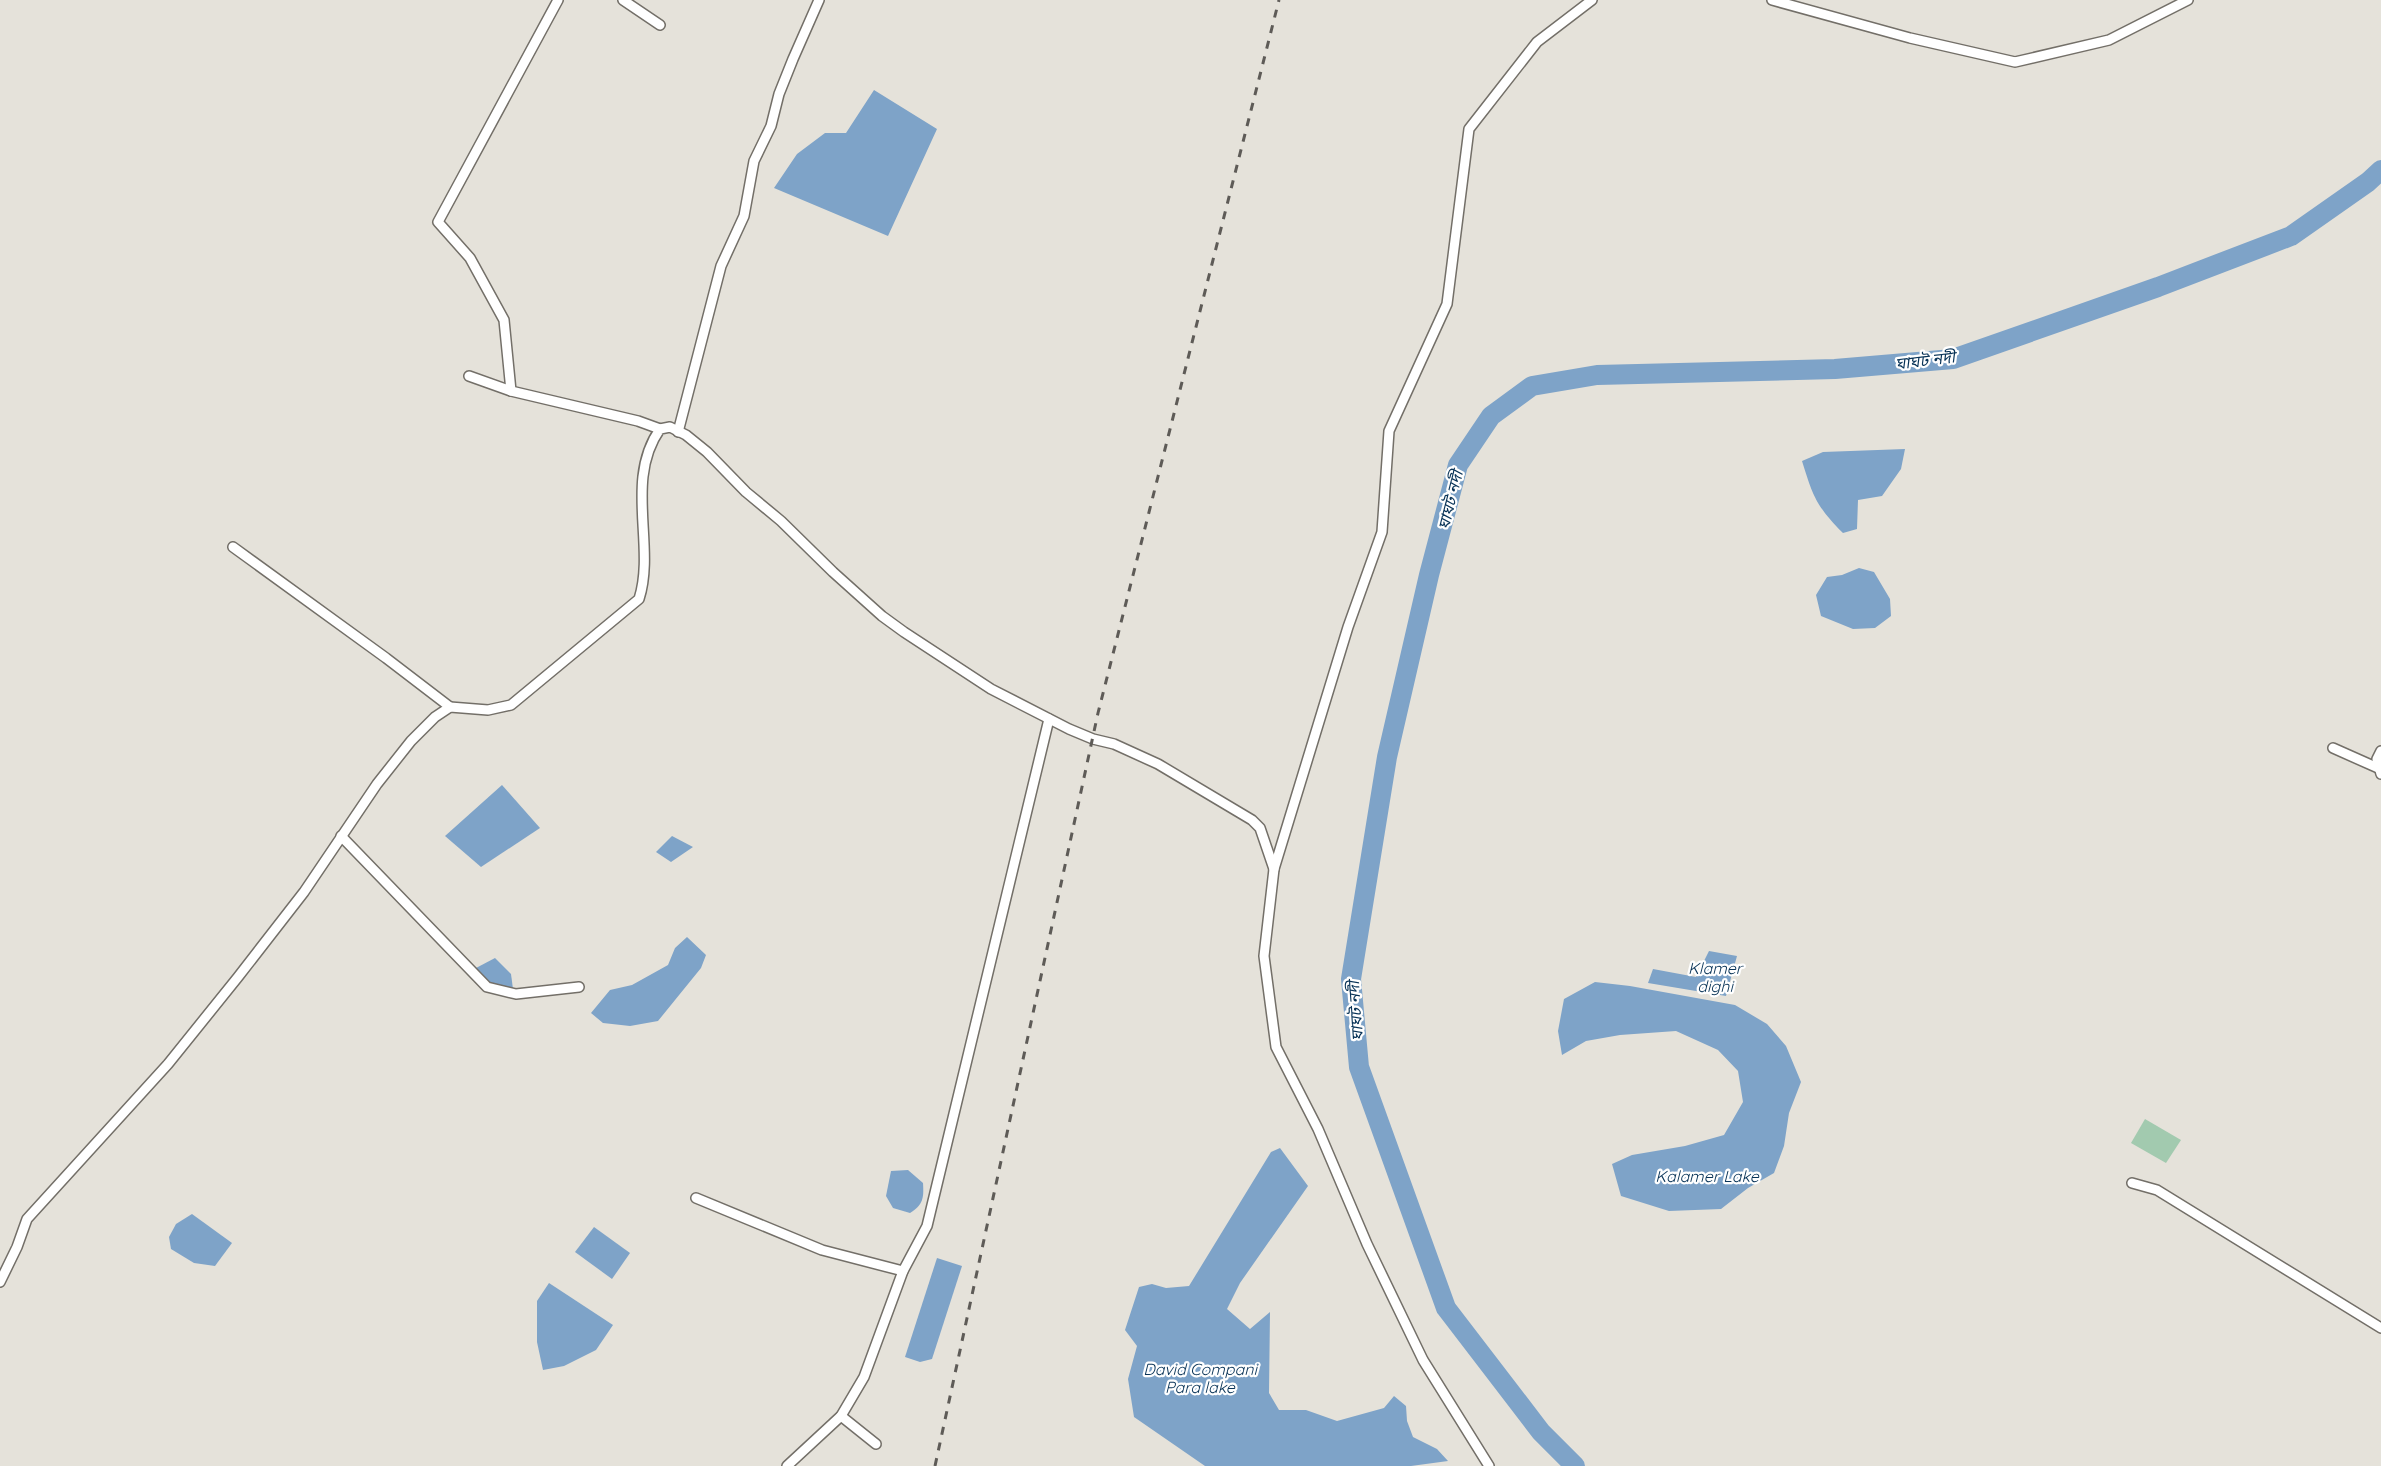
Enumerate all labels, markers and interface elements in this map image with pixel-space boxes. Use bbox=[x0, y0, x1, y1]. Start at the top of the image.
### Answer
water label: ঘাঘট নদী bbox=[1894, 346, 1959, 374]
water label: ঘাঘট নদী bbox=[1433, 466, 1468, 532]
water label: Klamer dighi bbox=[1688, 958, 1744, 996]
water label: ঘাঘট নদী bbox=[1343, 978, 1367, 1042]
water label: Kalamer Lake bbox=[1655, 1166, 1760, 1186]
water label: David Compani Para lake bbox=[1143, 1359, 1258, 1397]

